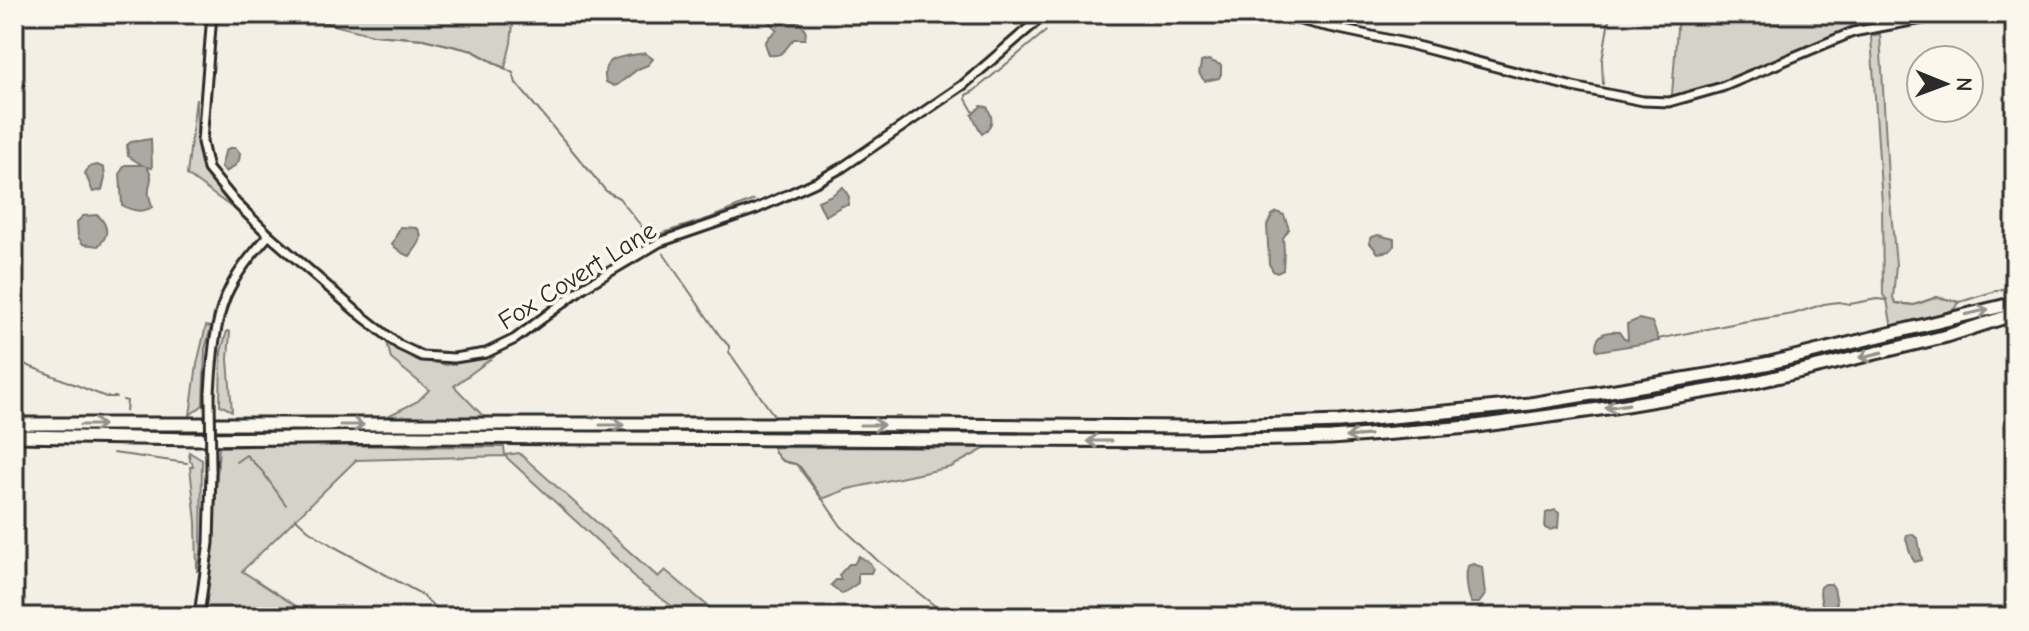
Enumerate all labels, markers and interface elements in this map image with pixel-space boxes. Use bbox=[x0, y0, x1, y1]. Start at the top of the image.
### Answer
north arrow bbox=[1905, 44, 1985, 124]
text: N bbox=[1951, 77, 1977, 92]
street label: Fox Covert Lane bbox=[493, 215, 662, 336]
one-way arrow bbox=[1964, 304, 1989, 319]
one-way arrow bbox=[1859, 348, 1885, 363]
one-way arrow bbox=[1604, 399, 1630, 414]
one-way arrow bbox=[78, 417, 105, 432]
one-way arrow bbox=[338, 417, 365, 433]
one-way arrow bbox=[598, 417, 625, 433]
one-way arrow bbox=[858, 417, 885, 433]
one-way arrow bbox=[1345, 428, 1372, 443]
one-way arrow bbox=[1086, 433, 1113, 449]

